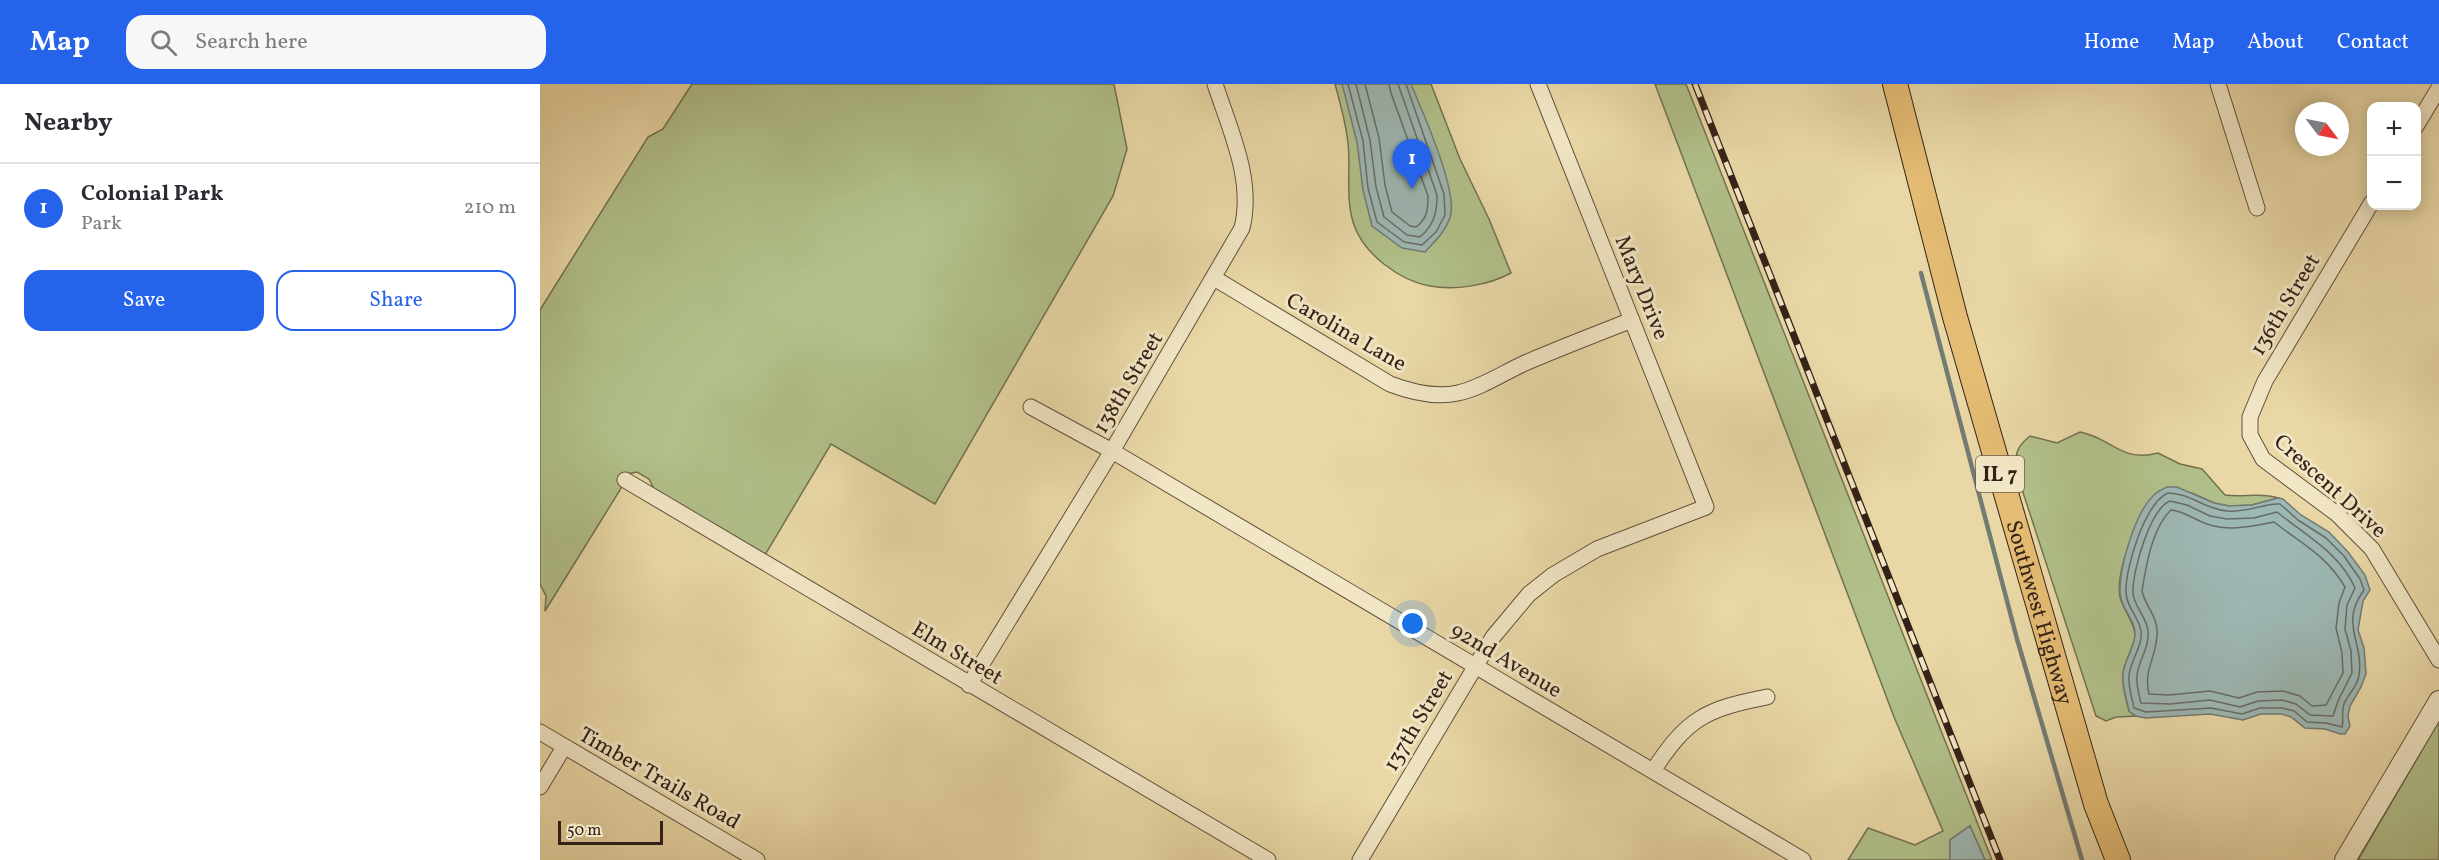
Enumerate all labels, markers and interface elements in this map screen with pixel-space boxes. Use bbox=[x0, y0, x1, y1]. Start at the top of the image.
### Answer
search box bbox=[126, 15, 546, 69]
text: Map bbox=[30, 23, 90, 62]
icon: search bbox=[147, 26, 180, 59]
text: Search here bbox=[195, 27, 308, 58]
text: Home bbox=[2084, 28, 2139, 57]
text: Map bbox=[2172, 28, 2214, 57]
text: About bbox=[2247, 28, 2304, 57]
text: Contact bbox=[2337, 28, 2409, 57]
north arrow bbox=[2295, 102, 2349, 156]
map controls bbox=[2367, 102, 2421, 210]
button: + bbox=[2367, 102, 2421, 156]
text: Nearby bbox=[24, 105, 113, 141]
pin: 1 bbox=[1392, 140, 1432, 189]
button: − bbox=[2367, 156, 2421, 210]
text: Colonial Park bbox=[81, 179, 224, 210]
text: 1 bbox=[39, 194, 48, 222]
text: 210 m bbox=[464, 194, 516, 222]
text: Park bbox=[81, 210, 122, 238]
street label: Mary Drive bbox=[1606, 231, 1676, 345]
street label: 136th Street bbox=[2244, 248, 2329, 362]
button: Save bbox=[24, 270, 264, 331]
button: Share bbox=[276, 270, 516, 331]
street label: Carolina Lane bbox=[1280, 286, 1412, 380]
street label: 138th Street bbox=[1087, 326, 1172, 440]
street label: Crescent Drive bbox=[2266, 428, 2393, 546]
road number: IL 7 bbox=[1976, 456, 2024, 492]
street label: Southwest Highway bbox=[1997, 517, 2080, 709]
your location bbox=[1398, 609, 1427, 638]
street label: Elm Street bbox=[905, 615, 1008, 694]
street label: 92nd Avenue bbox=[1444, 616, 1567, 707]
street label: 137th Street bbox=[1377, 664, 1462, 778]
street label: Timber Trails Road bbox=[572, 720, 745, 838]
scale bar bbox=[558, 818, 663, 846]
text: 50 m bbox=[567, 820, 601, 842]

